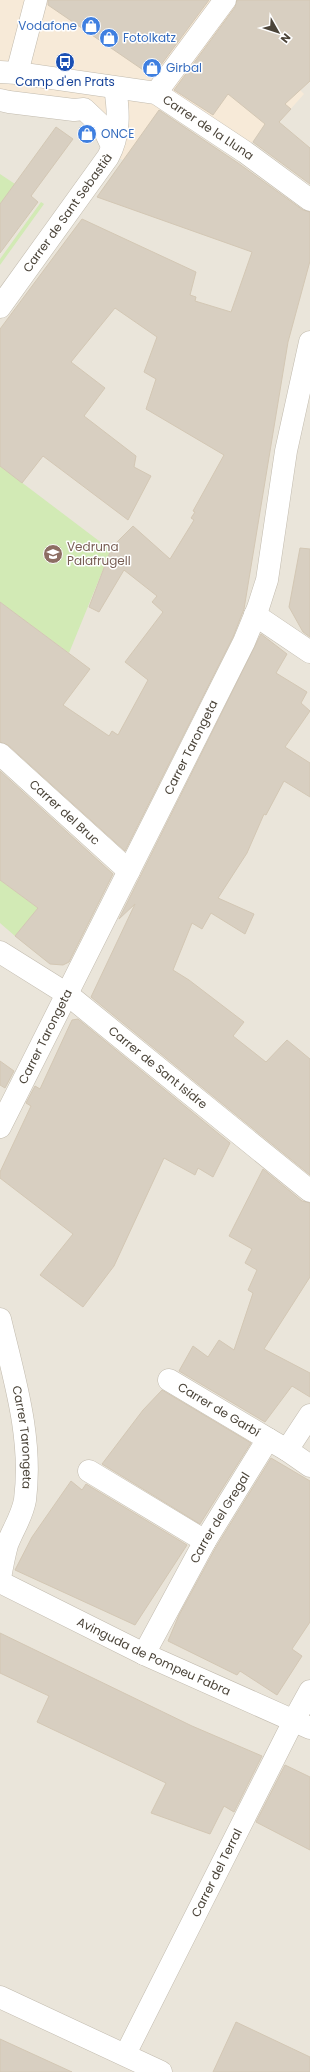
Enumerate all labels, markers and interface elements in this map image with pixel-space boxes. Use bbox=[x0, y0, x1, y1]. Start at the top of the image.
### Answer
north arrow bbox=[258, 12, 298, 52]
shop icon: Vodafone bbox=[80, 15, 102, 37]
place label: Vodafone bbox=[18, 17, 77, 34]
shop icon: FotoIkatz bbox=[98, 27, 120, 49]
place label: FotoIkatz bbox=[123, 29, 176, 46]
text: N bbox=[277, 30, 295, 47]
bus stop icon: Camp d'en Prats bbox=[54, 51, 76, 73]
shop icon: Girbal bbox=[141, 57, 163, 79]
place label: Girbal bbox=[166, 59, 202, 76]
place label: Camp d'en Prats bbox=[15, 73, 115, 90]
street label: Carrer de la Lluna bbox=[159, 91, 257, 164]
shop icon: ONCE bbox=[76, 123, 98, 145]
place label: ONCE bbox=[101, 125, 134, 142]
street label: Carrer de Sant Sebastià bbox=[19, 149, 116, 276]
place label: Vedruna Palafrugell bbox=[67, 538, 131, 569]
school or university icon: Vedruna Palafrugell bbox=[42, 543, 64, 565]
street label: Carrer Tarongeta bbox=[160, 697, 222, 797]
street label: Carrer del Bruc bbox=[26, 776, 104, 849]
street label: Carrer Tarongeta bbox=[14, 986, 76, 1087]
street label: Carrer de Sant Isidre bbox=[105, 1022, 211, 1113]
street label: Carrer de Garbí bbox=[175, 1378, 264, 1440]
street label: Carrer Tarongeta bbox=[8, 1384, 36, 1490]
street label: Carrer del Gregal bbox=[186, 1469, 254, 1566]
street label: Avinguda de Pompeu Fabra bbox=[74, 1613, 234, 1700]
street label: Carrer del Terral bbox=[187, 1825, 246, 1920]

